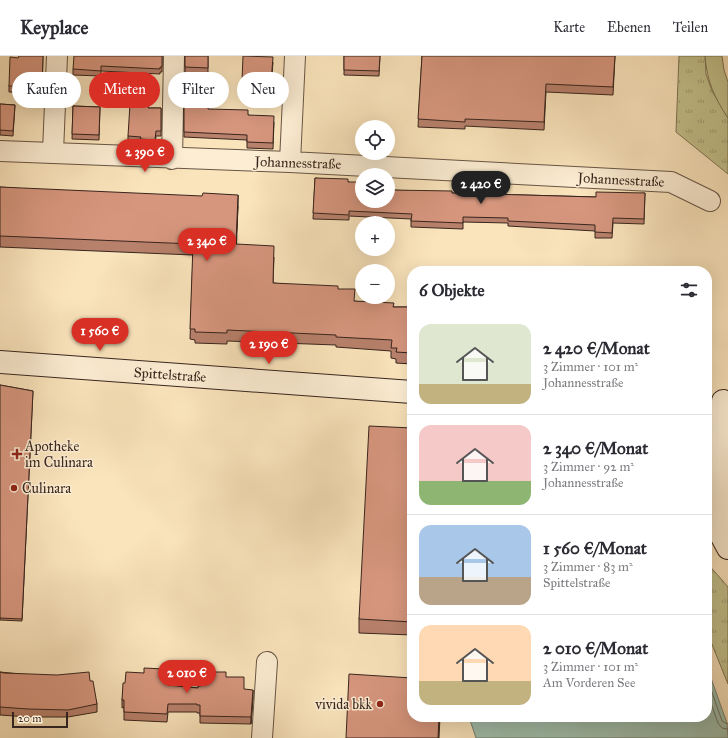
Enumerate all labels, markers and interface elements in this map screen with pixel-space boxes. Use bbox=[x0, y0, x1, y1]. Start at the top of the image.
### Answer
text: Keyplace bbox=[20, 16, 88, 39]
text: Karte bbox=[553, 19, 585, 36]
text: Ebenen bbox=[607, 19, 651, 36]
text: Teilen bbox=[673, 19, 708, 36]
chip: Kaufen bbox=[12, 72, 81, 108]
chip: Mieten bbox=[89, 72, 160, 108]
chip: Filter bbox=[168, 72, 229, 108]
chip: Neu bbox=[237, 72, 289, 108]
map controls bbox=[355, 120, 395, 304]
button: locate bbox=[355, 120, 395, 160]
pin: 2 390 € bbox=[108, 139, 182, 173]
text: 2 390 € bbox=[125, 144, 165, 160]
street label: Johannesstraße bbox=[252, 153, 342, 174]
button: layers bbox=[355, 168, 395, 208]
street label: Johannesstraße bbox=[575, 169, 665, 192]
pin: 2 420 € bbox=[444, 171, 518, 205]
text: 2 420 € bbox=[460, 176, 502, 192]
button: + bbox=[355, 216, 395, 256]
pin: 2 340 € bbox=[170, 228, 244, 262]
text: 2 340 € bbox=[187, 233, 227, 249]
button: − bbox=[355, 264, 395, 304]
icon: filters bbox=[678, 279, 700, 301]
text: 6 Objekte bbox=[419, 280, 485, 301]
pin: 1 560 € bbox=[63, 318, 137, 352]
text: 1 560 € bbox=[81, 323, 119, 339]
pin: 2 190 € bbox=[232, 331, 306, 365]
text: 2 190 € bbox=[249, 336, 289, 352]
text: 2 420 €/Monat bbox=[543, 338, 650, 359]
icon: home bbox=[451, 340, 499, 388]
text: 3 Zimmer · 101 m² bbox=[543, 359, 638, 375]
street label: Spittelstraße bbox=[133, 364, 207, 386]
text: Johannesstraße bbox=[543, 375, 623, 391]
place label: Apotheke im Culinara bbox=[24, 438, 93, 471]
text: 2 340 €/Monat bbox=[543, 438, 648, 459]
icon: home bbox=[451, 441, 499, 489]
marker: Apotheke im Culinara bbox=[12, 449, 22, 459]
text: 3 Zimmer · 92 m² bbox=[543, 459, 634, 475]
text: Johannesstraße bbox=[543, 475, 623, 491]
place label: Culinara bbox=[22, 480, 71, 497]
marker: Culinara bbox=[9, 483, 19, 493]
text: 1 560 €/Monat bbox=[543, 538, 647, 559]
icon: home bbox=[451, 541, 499, 589]
text: 3 Zimmer · 83 m² bbox=[543, 559, 633, 575]
text: Spittelstraße bbox=[543, 575, 611, 591]
text: 2 010 €/Monat bbox=[543, 638, 648, 659]
icon: home bbox=[451, 641, 499, 689]
text: 3 Zimmer · 101 m² bbox=[543, 659, 638, 675]
pin: 2 010 € bbox=[150, 660, 224, 694]
text: 2 010 € bbox=[167, 665, 207, 681]
text: Am Vorderen See bbox=[543, 675, 635, 691]
place label: vivida bkk bbox=[314, 696, 372, 713]
marker: vivida bkk bbox=[375, 699, 385, 709]
scale bar bbox=[12, 710, 68, 729]
text: 20 m bbox=[18, 712, 41, 725]

